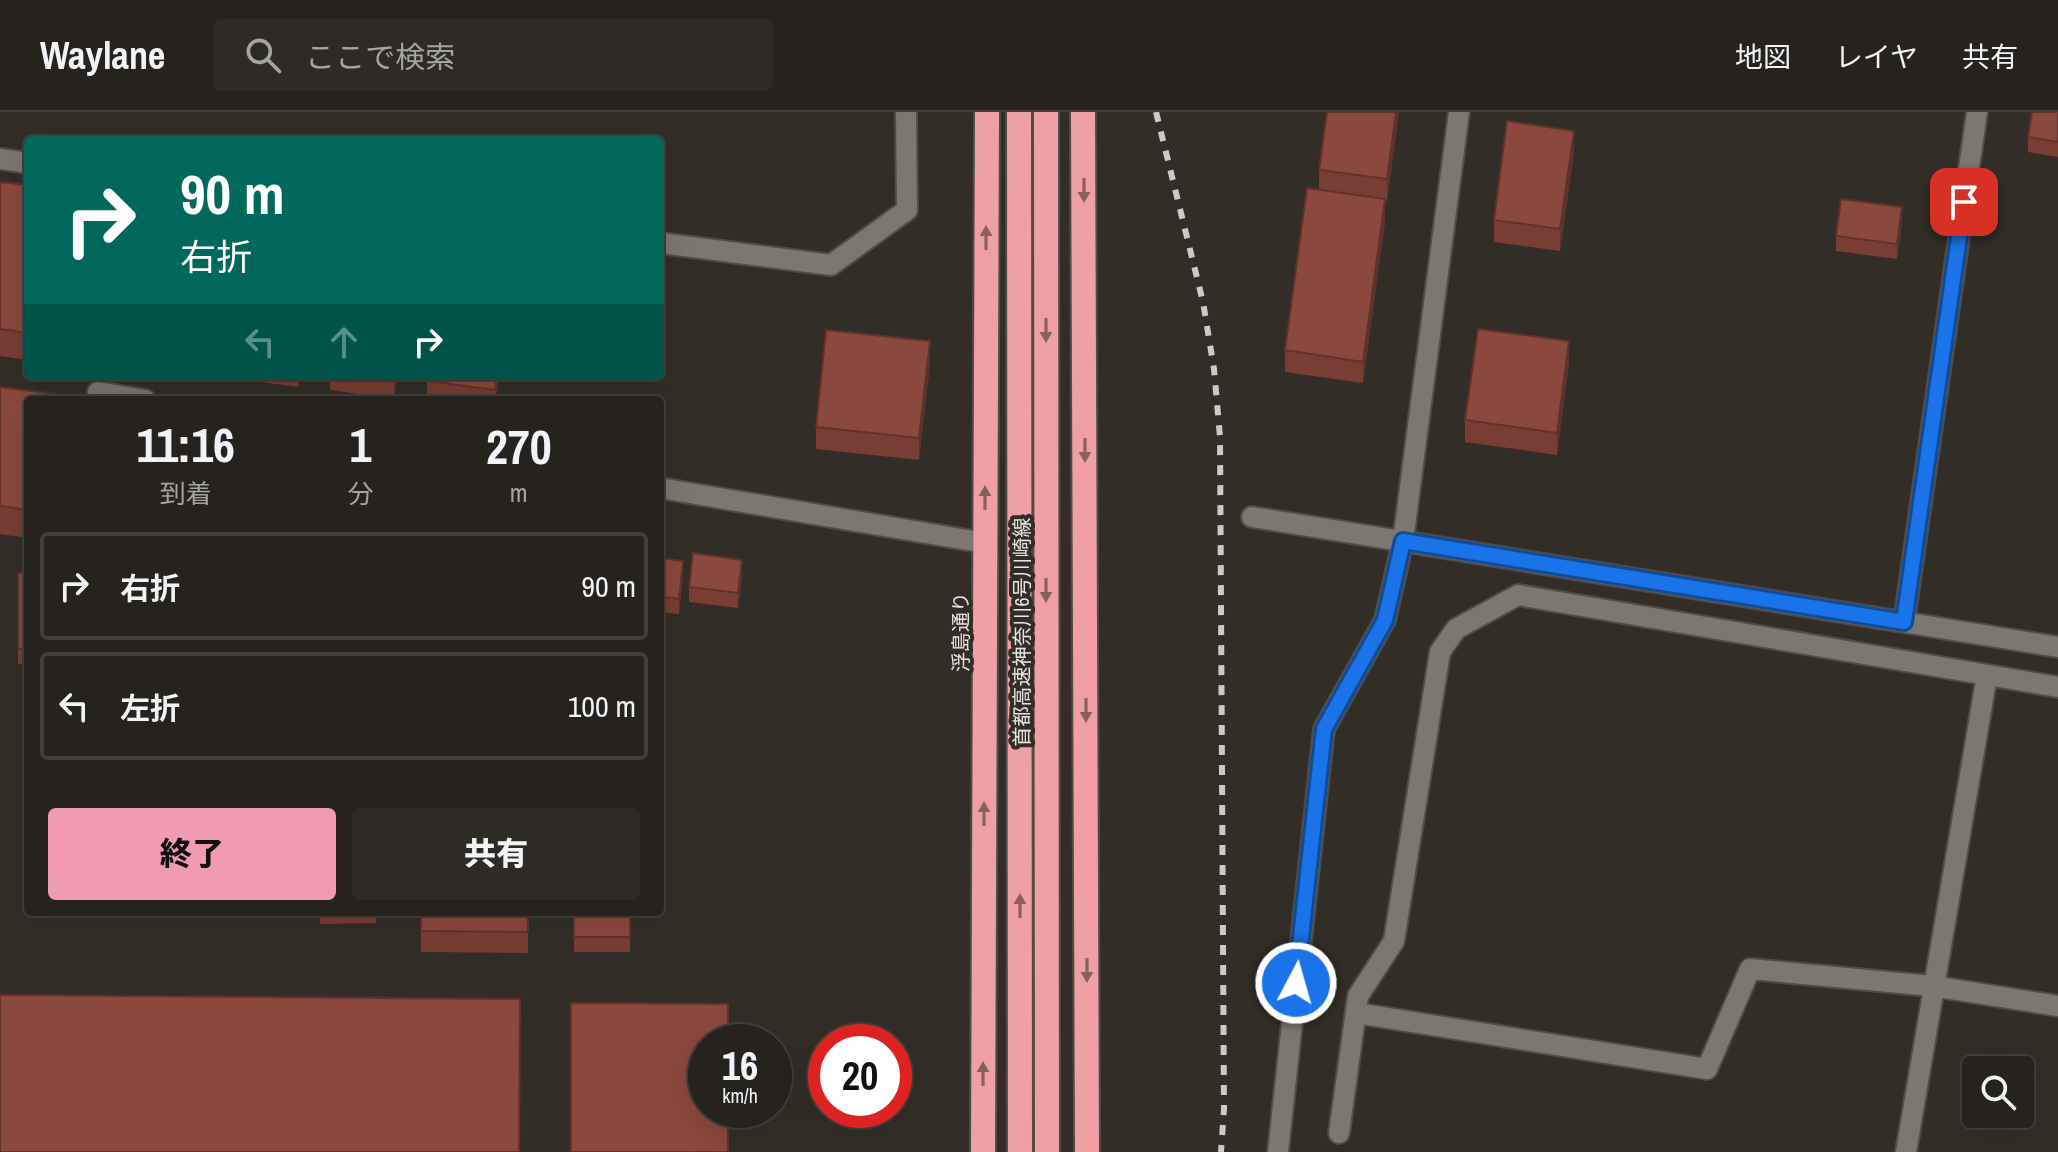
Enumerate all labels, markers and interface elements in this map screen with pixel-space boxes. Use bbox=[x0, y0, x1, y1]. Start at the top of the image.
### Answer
search box bbox=[213, 19, 773, 91]
text: Waylane bbox=[40, 30, 165, 81]
icon: search bbox=[241, 33, 285, 77]
text: ここで検索 bbox=[305, 37, 455, 77]
text: 地図 bbox=[1735, 38, 1791, 76]
text: レイヤ bbox=[1835, 38, 1918, 76]
text: 共有 bbox=[1962, 38, 2018, 76]
text: 90 m bbox=[180, 156, 285, 231]
icon: right bbox=[48, 168, 152, 272]
pin bbox=[1930, 168, 1998, 236]
one-way arrow bbox=[1077, 178, 1090, 203]
icon: arrive bbox=[1942, 180, 1986, 224]
one-way arrow bbox=[980, 225, 992, 250]
text: 右折 bbox=[180, 233, 252, 281]
one-way arrow bbox=[1040, 318, 1052, 343]
icon: left bbox=[238, 320, 282, 364]
icon: ahead bbox=[322, 320, 366, 364]
icon: right bbox=[406, 320, 450, 364]
text: 11:16 bbox=[136, 412, 235, 477]
text: 1 bbox=[349, 412, 371, 477]
text: 270 bbox=[486, 414, 552, 479]
one-way arrow bbox=[1078, 438, 1091, 463]
text: m bbox=[510, 475, 528, 510]
text: 到着 bbox=[160, 476, 212, 511]
text: 分 bbox=[347, 476, 373, 511]
one-way arrow bbox=[979, 485, 991, 510]
street label: 首都高速神奈川6号川崎線 bbox=[1008, 517, 1035, 747]
icon: right bbox=[52, 564, 96, 608]
text: 90 m bbox=[581, 566, 636, 606]
text: 右折 bbox=[120, 568, 180, 608]
one-way arrow bbox=[1040, 578, 1052, 603]
street label: 浮島通り bbox=[947, 592, 974, 672]
icon: left bbox=[52, 684, 96, 728]
text: 100 m bbox=[568, 686, 636, 726]
text: 左折 bbox=[120, 688, 180, 728]
one-way arrow bbox=[1080, 698, 1092, 723]
one-way arrow bbox=[978, 801, 990, 826]
button: 終了 bbox=[48, 808, 336, 900]
button: 共有 bbox=[352, 808, 640, 900]
one-way arrow bbox=[1014, 893, 1026, 918]
position arrow bbox=[1254, 941, 1338, 1025]
one-way arrow bbox=[1081, 958, 1093, 983]
speed limit sign: 20 bbox=[808, 1024, 912, 1128]
text: 16 bbox=[722, 1039, 758, 1092]
map controls bbox=[1962, 1056, 2034, 1128]
button: search bbox=[1962, 1056, 2034, 1128]
one-way arrow bbox=[977, 1061, 989, 1086]
text: km/h bbox=[722, 1082, 758, 1109]

